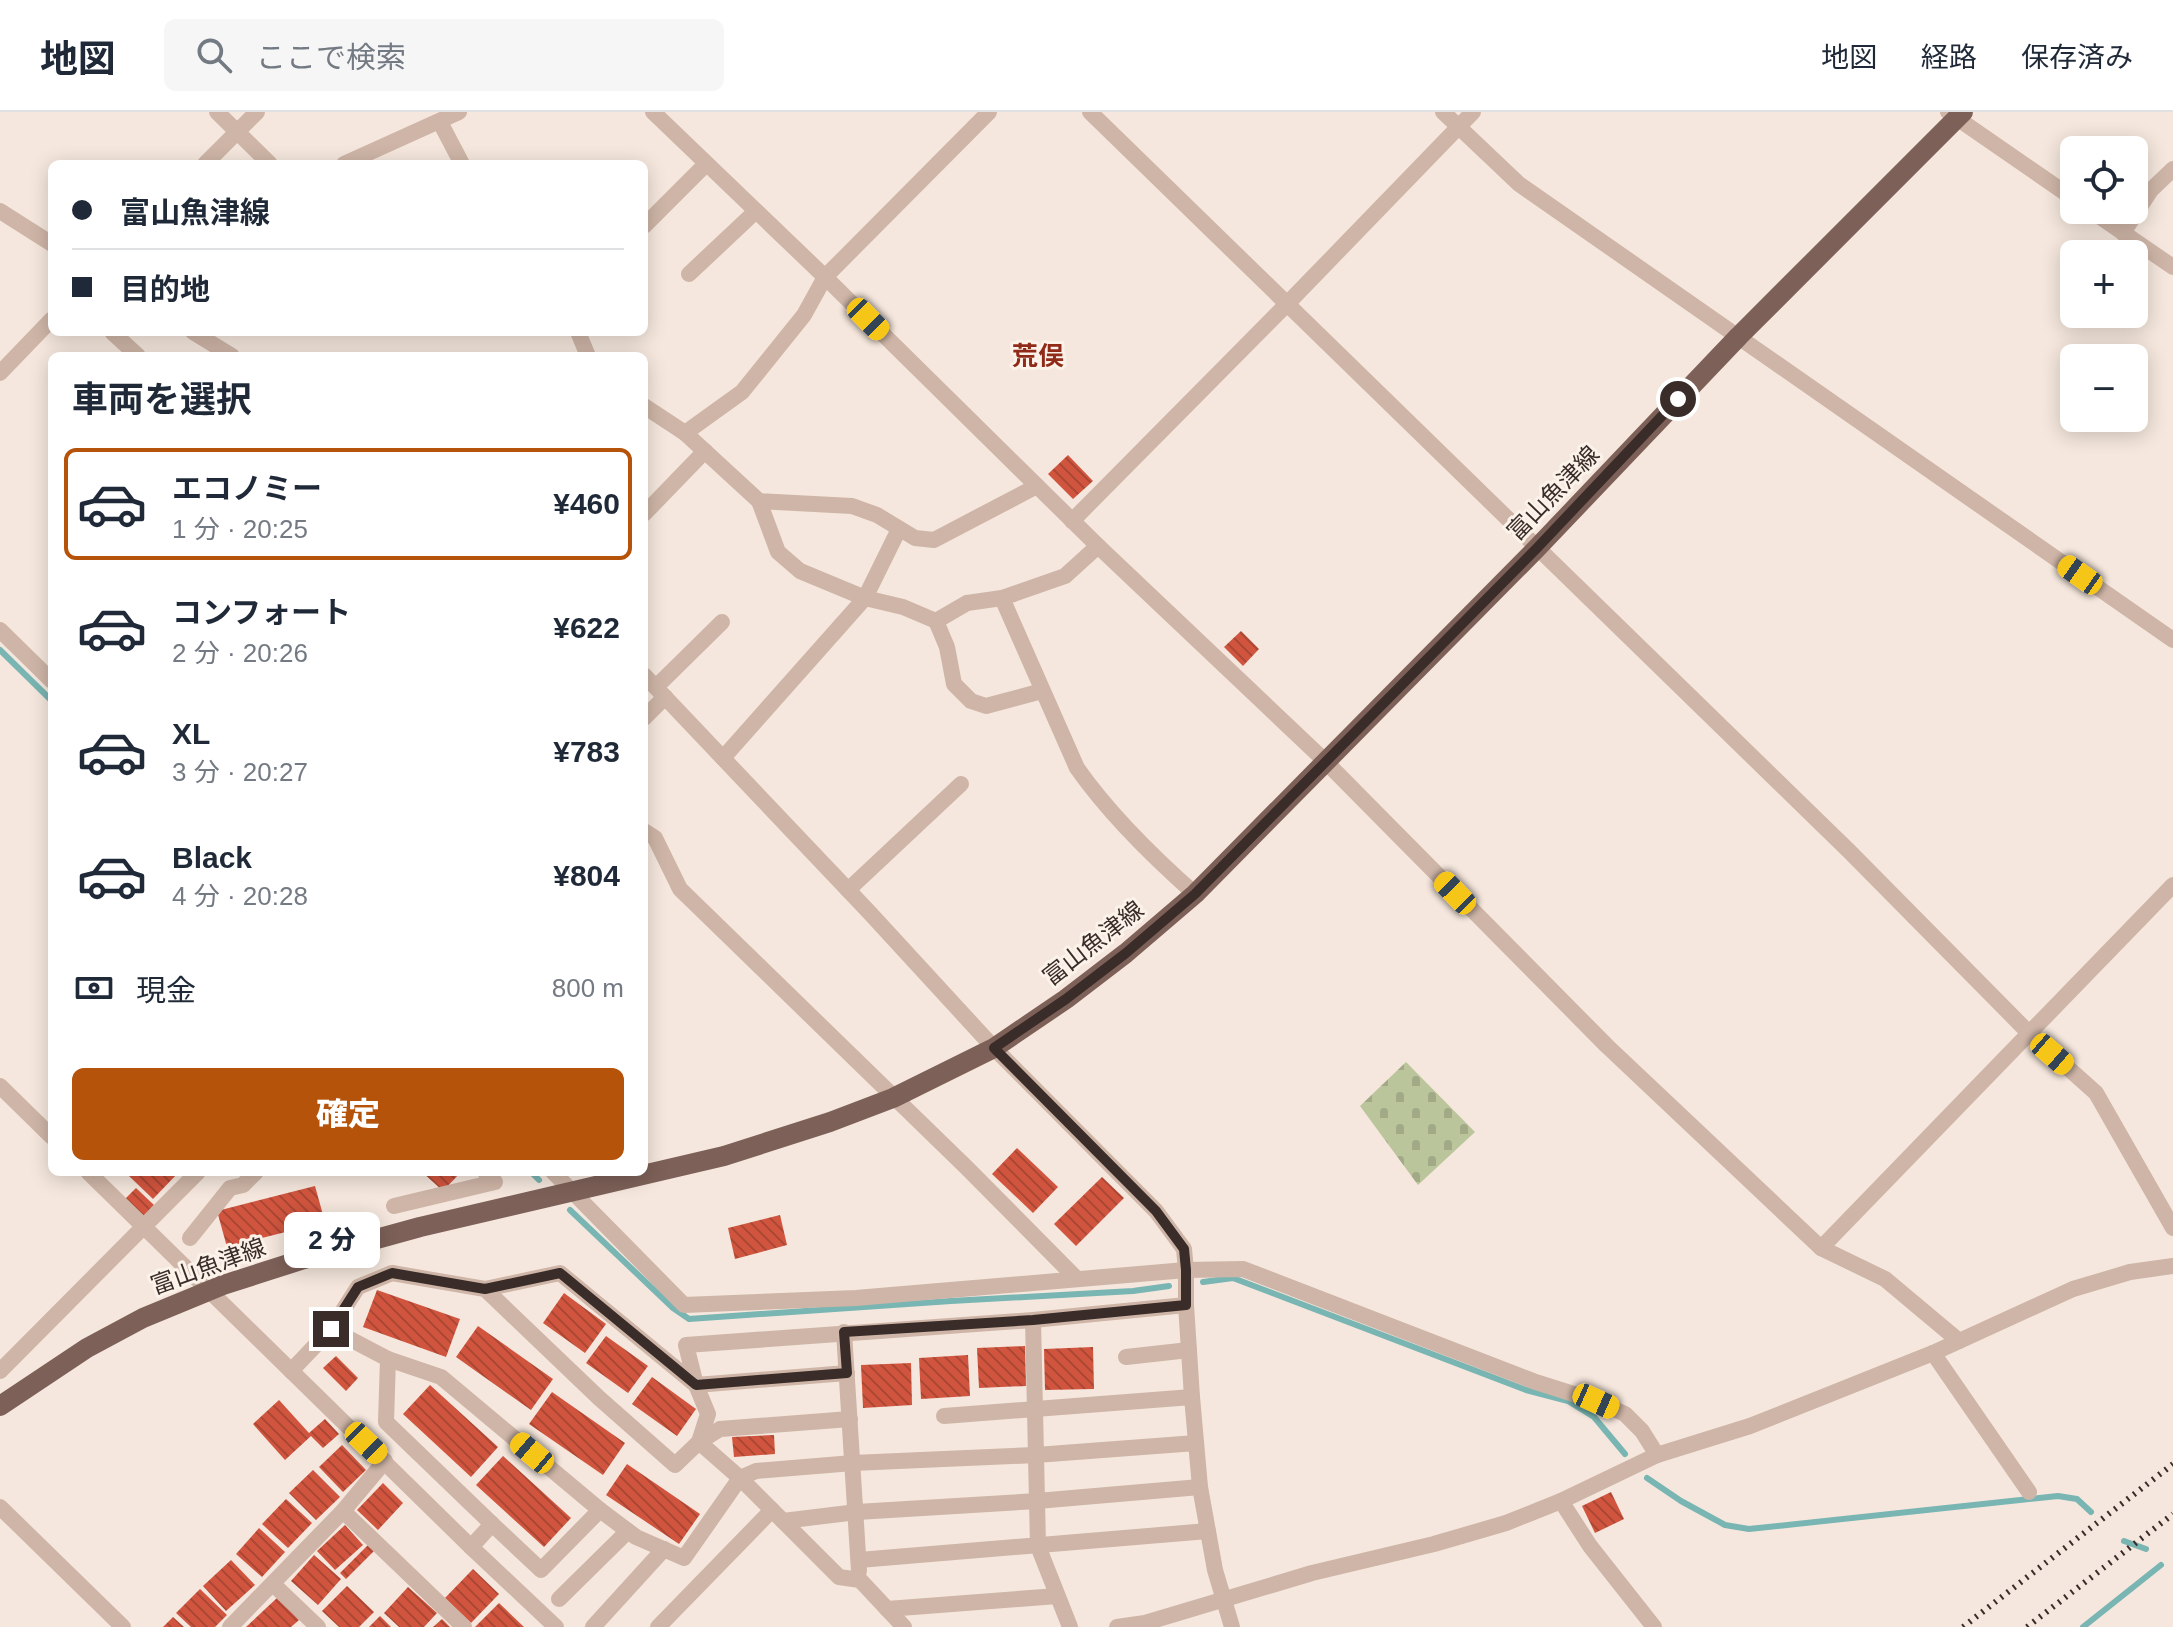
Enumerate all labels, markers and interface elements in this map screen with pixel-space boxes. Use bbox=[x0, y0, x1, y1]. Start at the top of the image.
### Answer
search box bbox=[164, 19, 724, 91]
icon: search bbox=[192, 33, 236, 77]
text: 地図 bbox=[40, 38, 116, 80]
text: ここで検索 bbox=[256, 41, 406, 74]
text: 地図 bbox=[1821, 42, 1877, 73]
text: 経路 bbox=[1921, 42, 1977, 73]
text: 保存済み bbox=[2021, 42, 2133, 73]
map controls bbox=[2060, 136, 2148, 432]
button: locate bbox=[2060, 136, 2148, 224]
text: 富山魚津線 bbox=[120, 196, 270, 229]
button: + bbox=[2060, 240, 2148, 328]
text: 目的地 bbox=[120, 273, 210, 306]
car bbox=[843, 294, 893, 344]
district label: 荒俣 bbox=[1012, 341, 1064, 371]
button: − bbox=[2060, 344, 2148, 432]
text: 車両を選択 bbox=[72, 379, 252, 420]
route start bbox=[1660, 381, 1696, 417]
street label: 富山魚津線 bbox=[1502, 440, 1604, 546]
icon: car bbox=[76, 468, 148, 540]
text: エコノミー bbox=[172, 472, 322, 505]
text: ¥460 bbox=[553, 487, 620, 520]
text: 1 分 · 20:25 bbox=[172, 514, 308, 544]
car bbox=[2053, 551, 2107, 599]
icon: car bbox=[76, 592, 148, 664]
text: コンフォート bbox=[172, 596, 351, 629]
text: ¥622 bbox=[553, 611, 620, 644]
text: 2 分 · 20:26 bbox=[172, 638, 308, 668]
icon: car bbox=[76, 716, 148, 788]
text: XL bbox=[172, 717, 210, 750]
text: ¥783 bbox=[553, 735, 620, 768]
text: 3 分 · 20:27 bbox=[172, 757, 308, 787]
icon: car bbox=[76, 840, 148, 912]
text: Black bbox=[172, 841, 252, 874]
text: ¥804 bbox=[553, 859, 620, 892]
car bbox=[1430, 867, 1480, 919]
text: 4 分 · 20:28 bbox=[172, 881, 308, 911]
street label: 富山魚津線 bbox=[1037, 895, 1149, 991]
icon: cash bbox=[72, 966, 116, 1010]
text: 800 m bbox=[552, 973, 624, 1003]
text: 現金 bbox=[136, 974, 196, 1007]
car bbox=[2026, 1029, 2078, 1079]
button: 確定 bbox=[72, 1068, 624, 1160]
callout: 2 分 bbox=[283, 1213, 379, 1269]
text: 2 分 bbox=[308, 1225, 356, 1255]
street label: 富山魚津線 bbox=[147, 1233, 269, 1299]
route end bbox=[313, 1311, 349, 1347]
car bbox=[1569, 1380, 1623, 1422]
car bbox=[340, 1418, 392, 1468]
car bbox=[506, 1428, 558, 1478]

